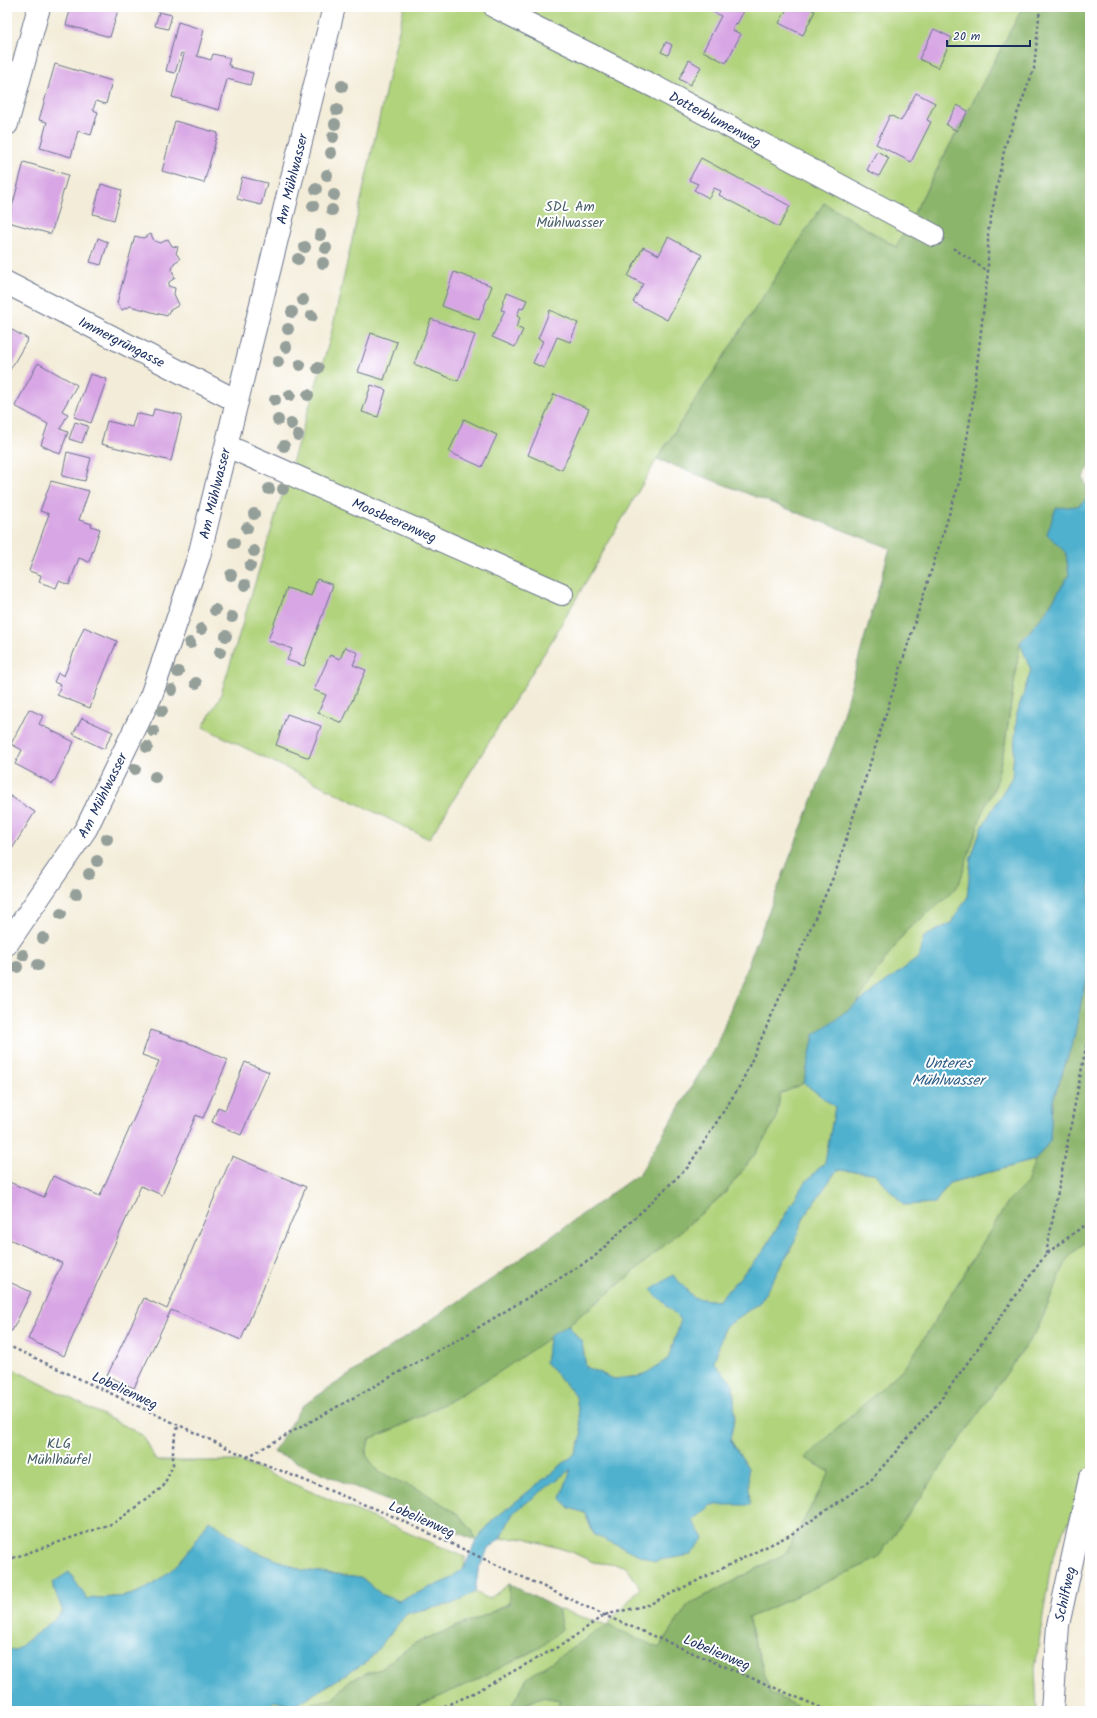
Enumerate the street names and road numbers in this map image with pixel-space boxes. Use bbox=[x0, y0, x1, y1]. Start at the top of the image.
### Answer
street label: Dotterblumenweg bbox=[664, 86, 765, 154]
street label: Am Mühlwasser bbox=[271, 130, 315, 227]
street label: Immergrüngasse bbox=[74, 311, 169, 374]
street label: Am Mühlwasser bbox=[194, 445, 237, 541]
street label: Moosbeerenweg bbox=[348, 493, 440, 549]
street label: Am Mühlwasser bbox=[73, 748, 134, 843]
street label: Lobelienweg bbox=[88, 1366, 161, 1416]
street label: Lobelienweg bbox=[385, 1496, 458, 1544]
street label: Schilfweg bbox=[1049, 1565, 1082, 1624]
street label: Lobelienweg bbox=[680, 1629, 753, 1677]

